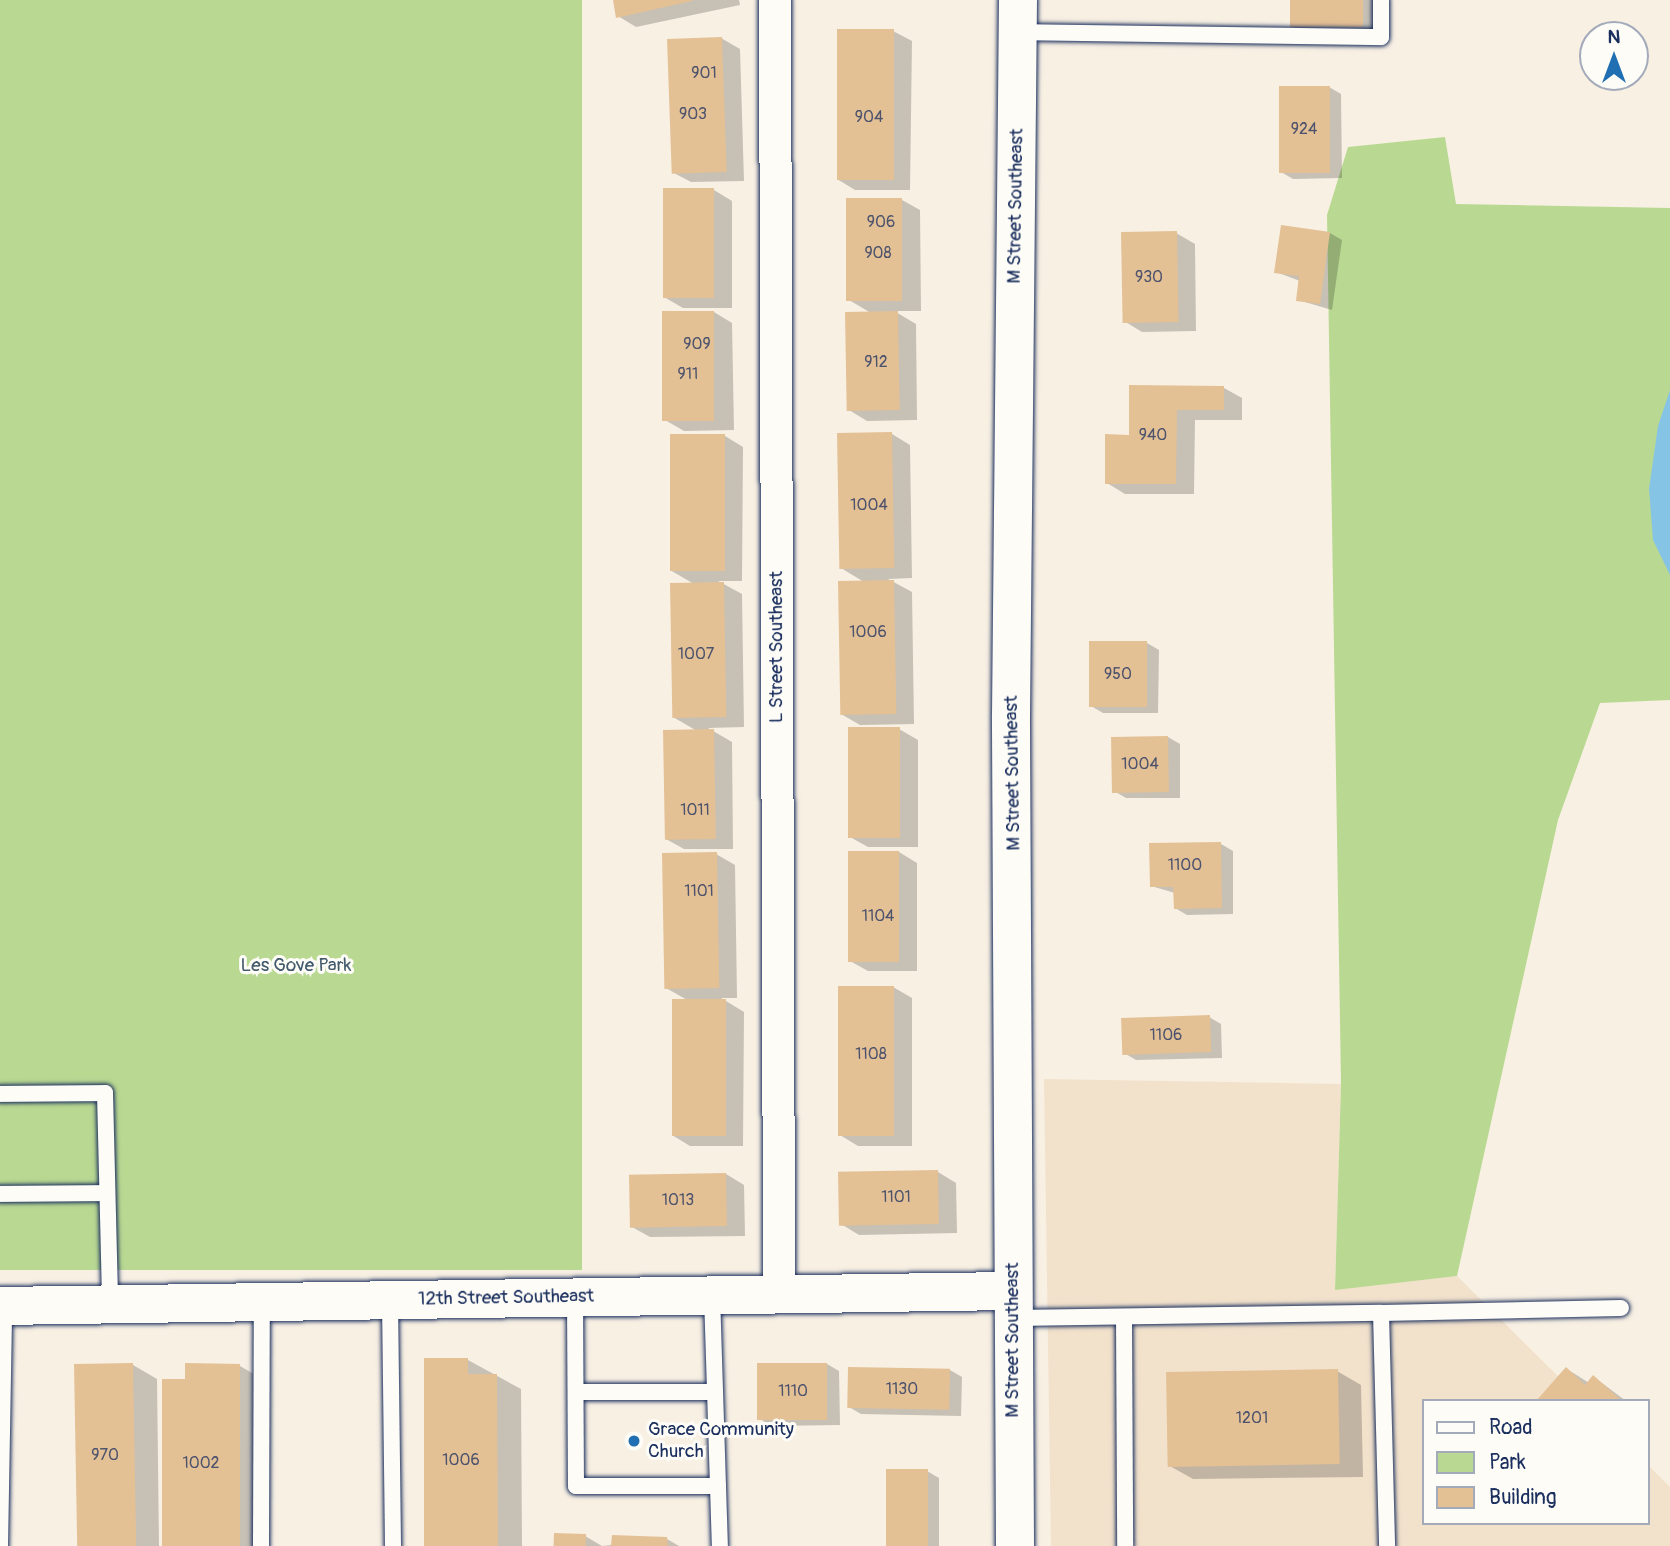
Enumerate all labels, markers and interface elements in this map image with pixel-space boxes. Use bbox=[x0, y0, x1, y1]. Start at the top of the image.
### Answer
north arrow bbox=[1579, 21, 1649, 91]
text: N bbox=[1608, 25, 1620, 49]
house number: 901 bbox=[691, 63, 717, 83]
house number: 903 bbox=[679, 104, 707, 124]
house number: 904 bbox=[855, 107, 883, 127]
house number: 924 bbox=[1291, 119, 1317, 139]
street label: M Street Southeast bbox=[1003, 128, 1029, 284]
house number: 906 bbox=[867, 212, 895, 232]
house number: 908 bbox=[864, 243, 892, 263]
house number: 930 bbox=[1135, 267, 1163, 287]
house number: 909 bbox=[683, 334, 711, 354]
house number: 912 bbox=[864, 352, 888, 372]
house number: 911 bbox=[678, 364, 698, 384]
house number: 940 bbox=[1139, 425, 1167, 445]
house number: 1004 bbox=[850, 495, 888, 515]
street label: L Street Southeast bbox=[766, 571, 788, 723]
house number: 1006 bbox=[849, 622, 887, 642]
house number: 1007 bbox=[678, 644, 714, 664]
house number: 950 bbox=[1104, 664, 1132, 684]
street label: M Street Southeast bbox=[1000, 695, 1026, 851]
house number: 1004 bbox=[1121, 754, 1159, 774]
house number: 1011 bbox=[680, 800, 710, 820]
house number: 1100 bbox=[1168, 855, 1202, 875]
house number: 1101 bbox=[684, 881, 714, 901]
house number: 1104 bbox=[862, 906, 894, 926]
park label: Les Gove Park bbox=[241, 955, 351, 977]
house number: 1106 bbox=[1150, 1025, 1182, 1045]
house number: 1108 bbox=[855, 1044, 887, 1064]
house number: 1101 bbox=[881, 1187, 911, 1207]
house number: 1013 bbox=[662, 1190, 694, 1210]
street label: M Street Southeast bbox=[1002, 1262, 1024, 1418]
street label: 12th Street Southeast bbox=[418, 1285, 594, 1311]
house number: 1130 bbox=[886, 1379, 918, 1399]
house number: 1110 bbox=[778, 1381, 808, 1401]
legend bbox=[1422, 1399, 1649, 1525]
house number: 1201 bbox=[1236, 1408, 1268, 1428]
text: Road bbox=[1489, 1414, 1533, 1441]
place label: Grace Community Church bbox=[648, 1419, 794, 1463]
marker: Grace Community Church bbox=[626, 1433, 642, 1449]
house number: 970 bbox=[91, 1445, 119, 1465]
text: Park bbox=[1489, 1449, 1526, 1476]
house number: 1006 bbox=[442, 1450, 480, 1470]
house number: 1002 bbox=[182, 1453, 220, 1473]
text: Building bbox=[1489, 1484, 1556, 1511]

